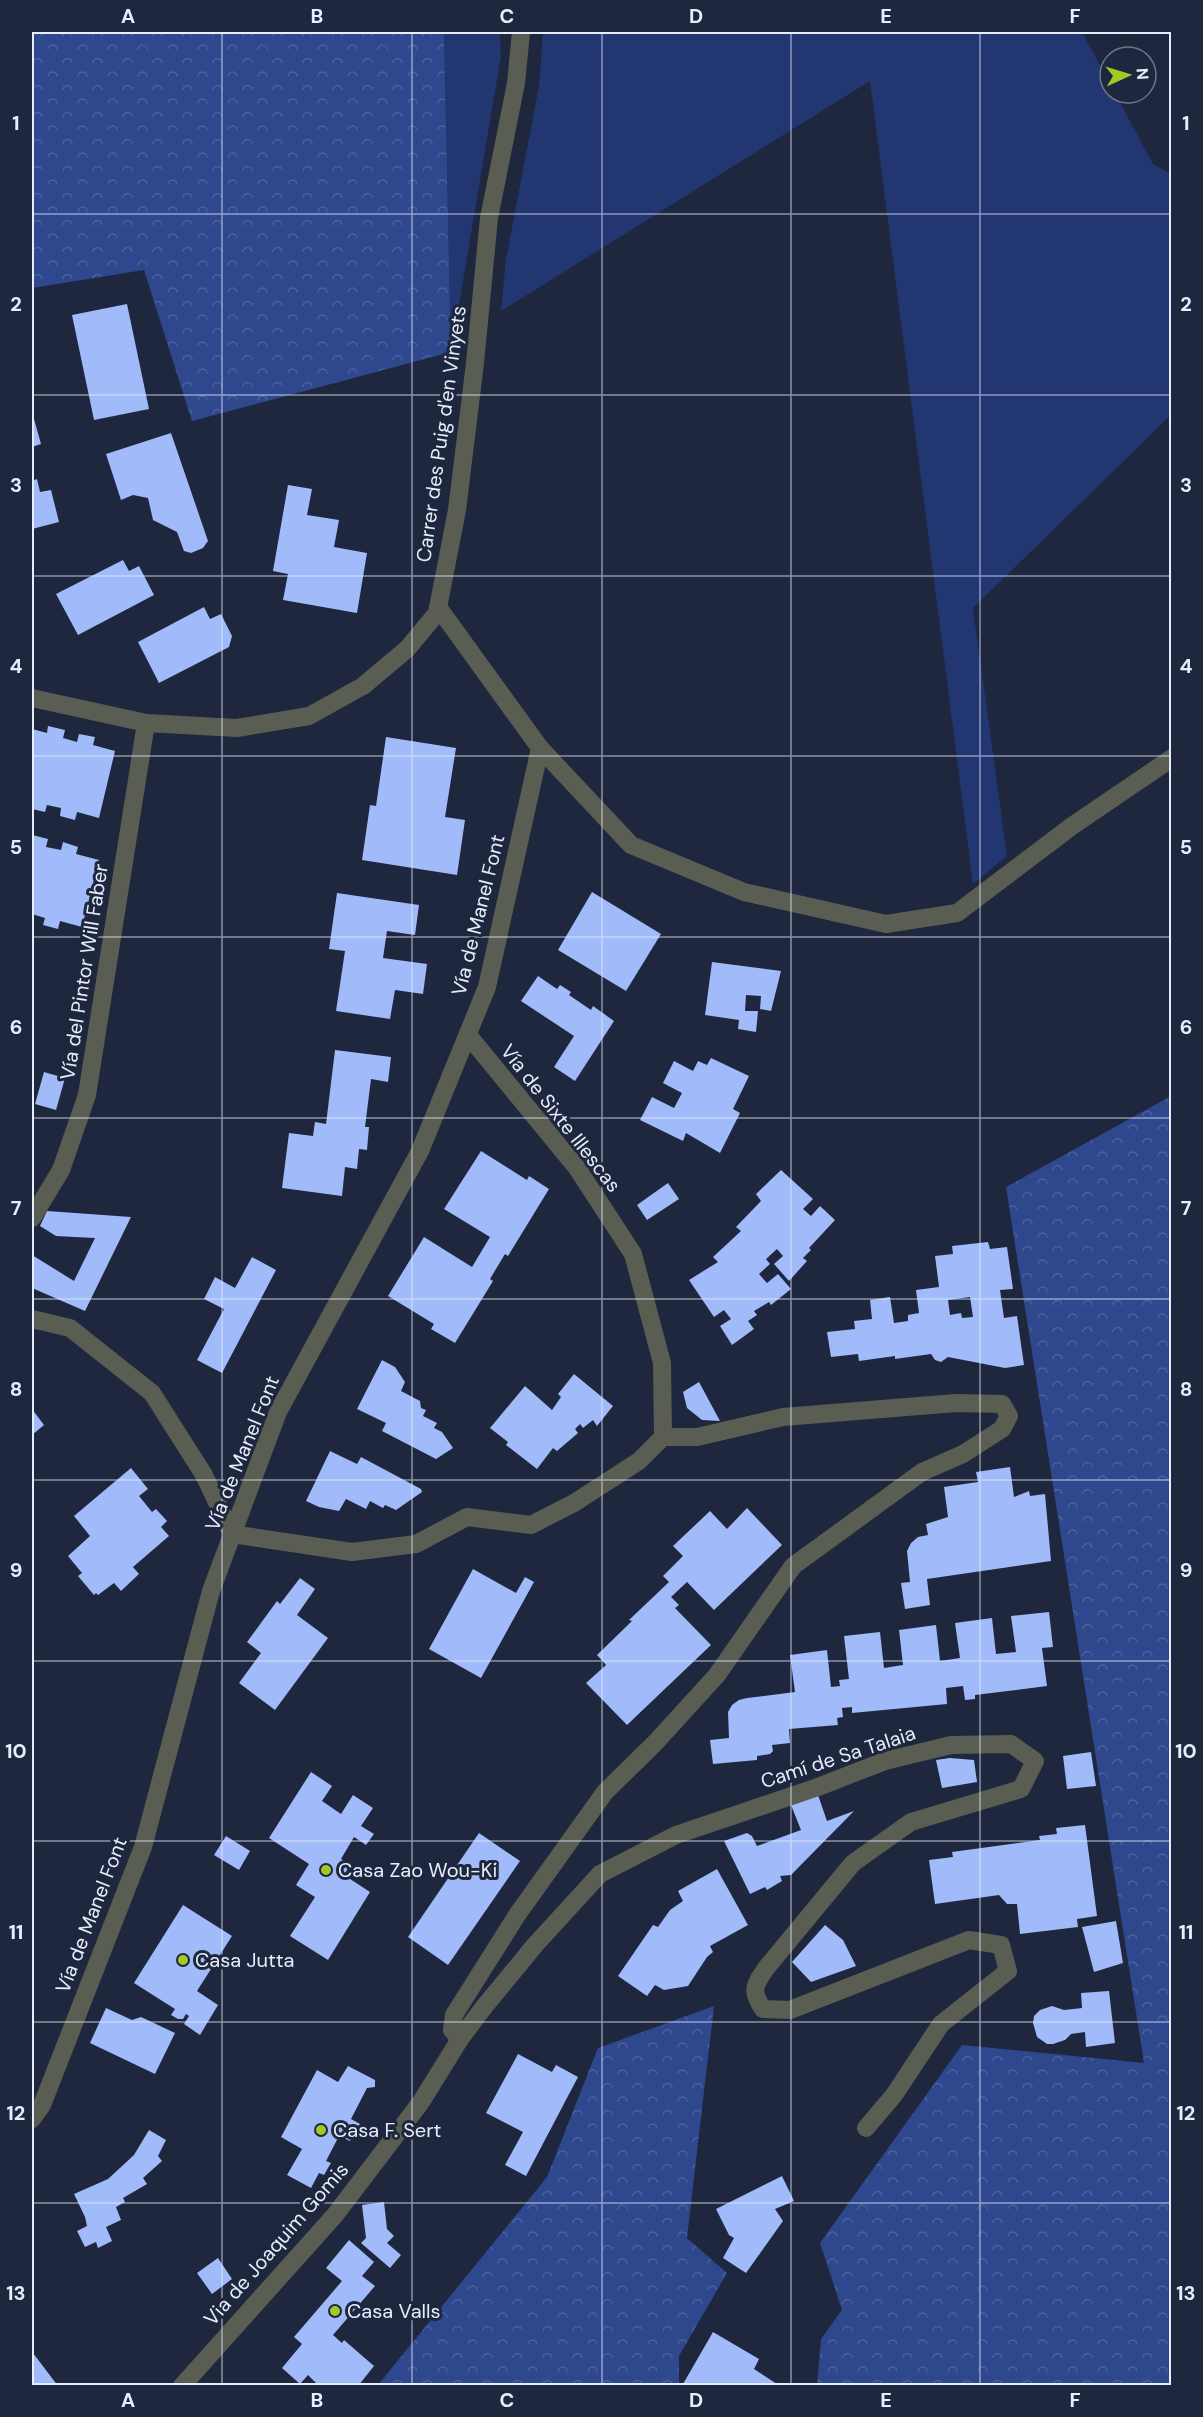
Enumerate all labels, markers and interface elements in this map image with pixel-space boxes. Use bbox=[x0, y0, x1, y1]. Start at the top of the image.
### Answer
text: A bbox=[121, 3, 135, 29]
text: B bbox=[311, 3, 323, 29]
text: C bbox=[500, 3, 514, 29]
text: D bbox=[689, 3, 703, 29]
text: E bbox=[880, 3, 892, 29]
text: F bbox=[1069, 3, 1081, 29]
north arrow bbox=[1098, 45, 1158, 105]
text: N bbox=[1132, 67, 1153, 81]
text: 1 bbox=[12, 110, 20, 136]
text: 1 bbox=[1182, 110, 1190, 136]
text: 2 bbox=[10, 291, 22, 317]
text: 2 bbox=[1180, 291, 1192, 317]
street label: Carrer des Puig d'en Vinyets bbox=[410, 304, 472, 564]
text: 3 bbox=[10, 472, 22, 498]
text: 3 bbox=[1180, 472, 1192, 498]
text: 4 bbox=[10, 653, 23, 679]
text: 4 bbox=[1180, 653, 1193, 679]
street label: Vía de Manel Font bbox=[445, 832, 511, 998]
text: 5 bbox=[10, 834, 22, 860]
text: 5 bbox=[1180, 834, 1192, 860]
street label: Vía del Pintor Will Faber bbox=[54, 862, 114, 1082]
text: 6 bbox=[10, 1014, 22, 1040]
text: 6 bbox=[1180, 1014, 1192, 1040]
street label: Vía de Sixte Illescas bbox=[495, 1039, 627, 1197]
text: 7 bbox=[11, 1195, 22, 1221]
text: 7 bbox=[1181, 1195, 1192, 1221]
street label: Vía de Manel Font bbox=[199, 1371, 285, 1534]
text: 8 bbox=[10, 1376, 22, 1402]
text: 8 bbox=[1180, 1376, 1192, 1402]
text: 9 bbox=[10, 1557, 22, 1583]
text: 9 bbox=[1180, 1557, 1192, 1583]
street label: Camí de Sa Talaia bbox=[757, 1720, 919, 1794]
text: 10 bbox=[5, 1738, 27, 1764]
text: 10 bbox=[1175, 1738, 1197, 1764]
street label: Vía de Manel Font bbox=[49, 1833, 133, 1997]
place label: Casa Zao Wou-Ki bbox=[338, 1857, 497, 1883]
marker: Casa Zao Wou-Ki bbox=[319, 1863, 333, 1877]
text: 11 bbox=[9, 1919, 23, 1945]
text: 11 bbox=[1179, 1919, 1193, 1945]
place label: Casa Jutta bbox=[195, 1947, 295, 1973]
marker: Casa Jutta bbox=[176, 1953, 190, 1967]
text: 12 bbox=[7, 2100, 25, 2126]
text: 12 bbox=[1177, 2100, 1195, 2126]
place label: Casa F. Sert bbox=[333, 2117, 442, 2143]
marker: Casa F. Sert bbox=[314, 2123, 328, 2137]
street label: Via de Joaquim Gomis bbox=[198, 2157, 354, 2331]
text: 13 bbox=[6, 2280, 26, 2306]
text: 13 bbox=[1176, 2280, 1196, 2306]
place label: Casa Valls bbox=[347, 2298, 441, 2324]
marker: Casa Valls bbox=[328, 2304, 342, 2318]
text: A bbox=[121, 2387, 135, 2413]
text: B bbox=[311, 2387, 323, 2413]
text: C bbox=[500, 2387, 514, 2413]
text: D bbox=[689, 2387, 703, 2413]
text: E bbox=[880, 2387, 892, 2413]
text: F bbox=[1069, 2387, 1081, 2413]

